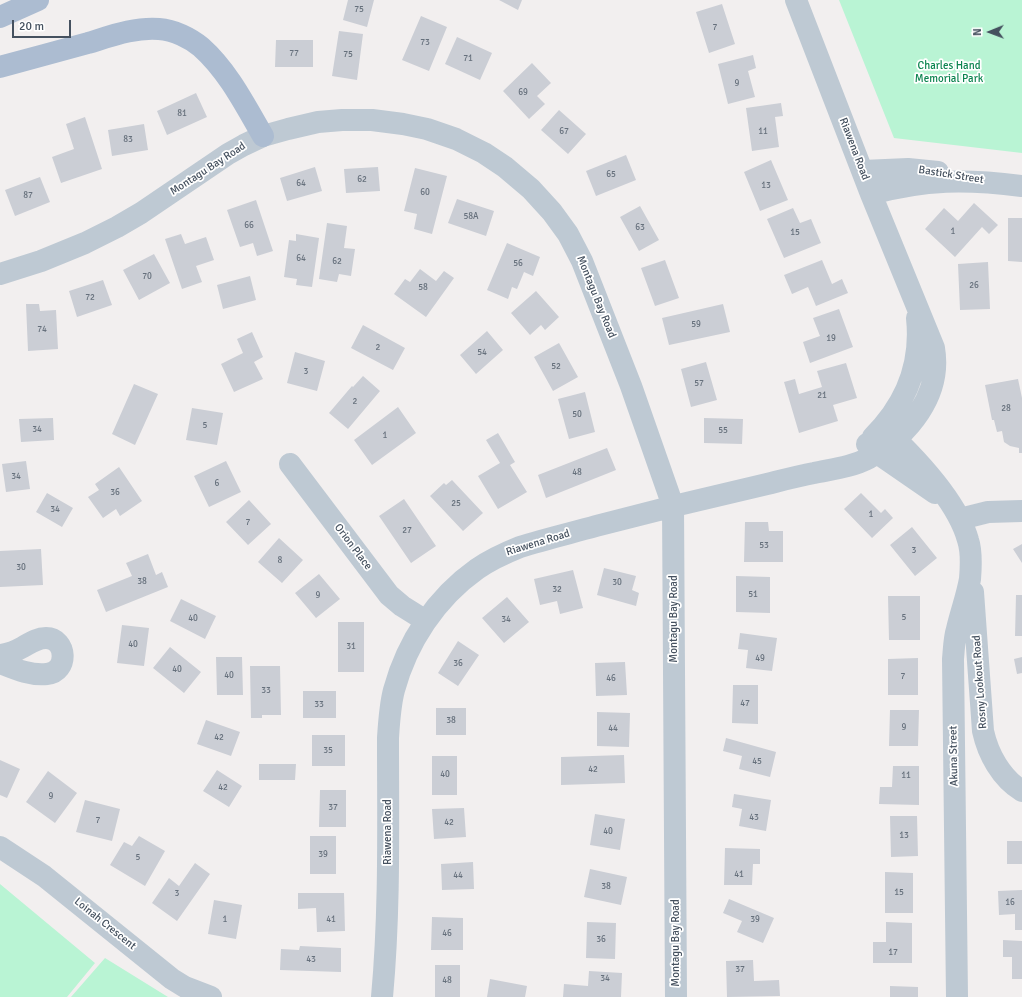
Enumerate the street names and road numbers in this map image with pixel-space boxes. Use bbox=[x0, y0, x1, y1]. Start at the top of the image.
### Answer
street label: Riawena Road bbox=[836, 116, 872, 182]
street label: Montagu Bay Road bbox=[168, 140, 248, 198]
street label: Bastick Street bbox=[918, 163, 984, 187]
street label: Montagu Bay Road bbox=[574, 254, 618, 340]
street label: Orion Place bbox=[331, 521, 375, 573]
street label: Riawena Road bbox=[505, 527, 571, 559]
street label: Montagu Bay Road bbox=[667, 575, 681, 663]
street label: Rosny Lookout Road bbox=[970, 635, 990, 729]
street label: Akuna Street bbox=[947, 726, 961, 786]
street label: Riawena Road bbox=[381, 799, 395, 865]
street label: Loinah Crescent bbox=[72, 895, 138, 953]
street label: Montagu Bay Road bbox=[669, 899, 683, 987]

